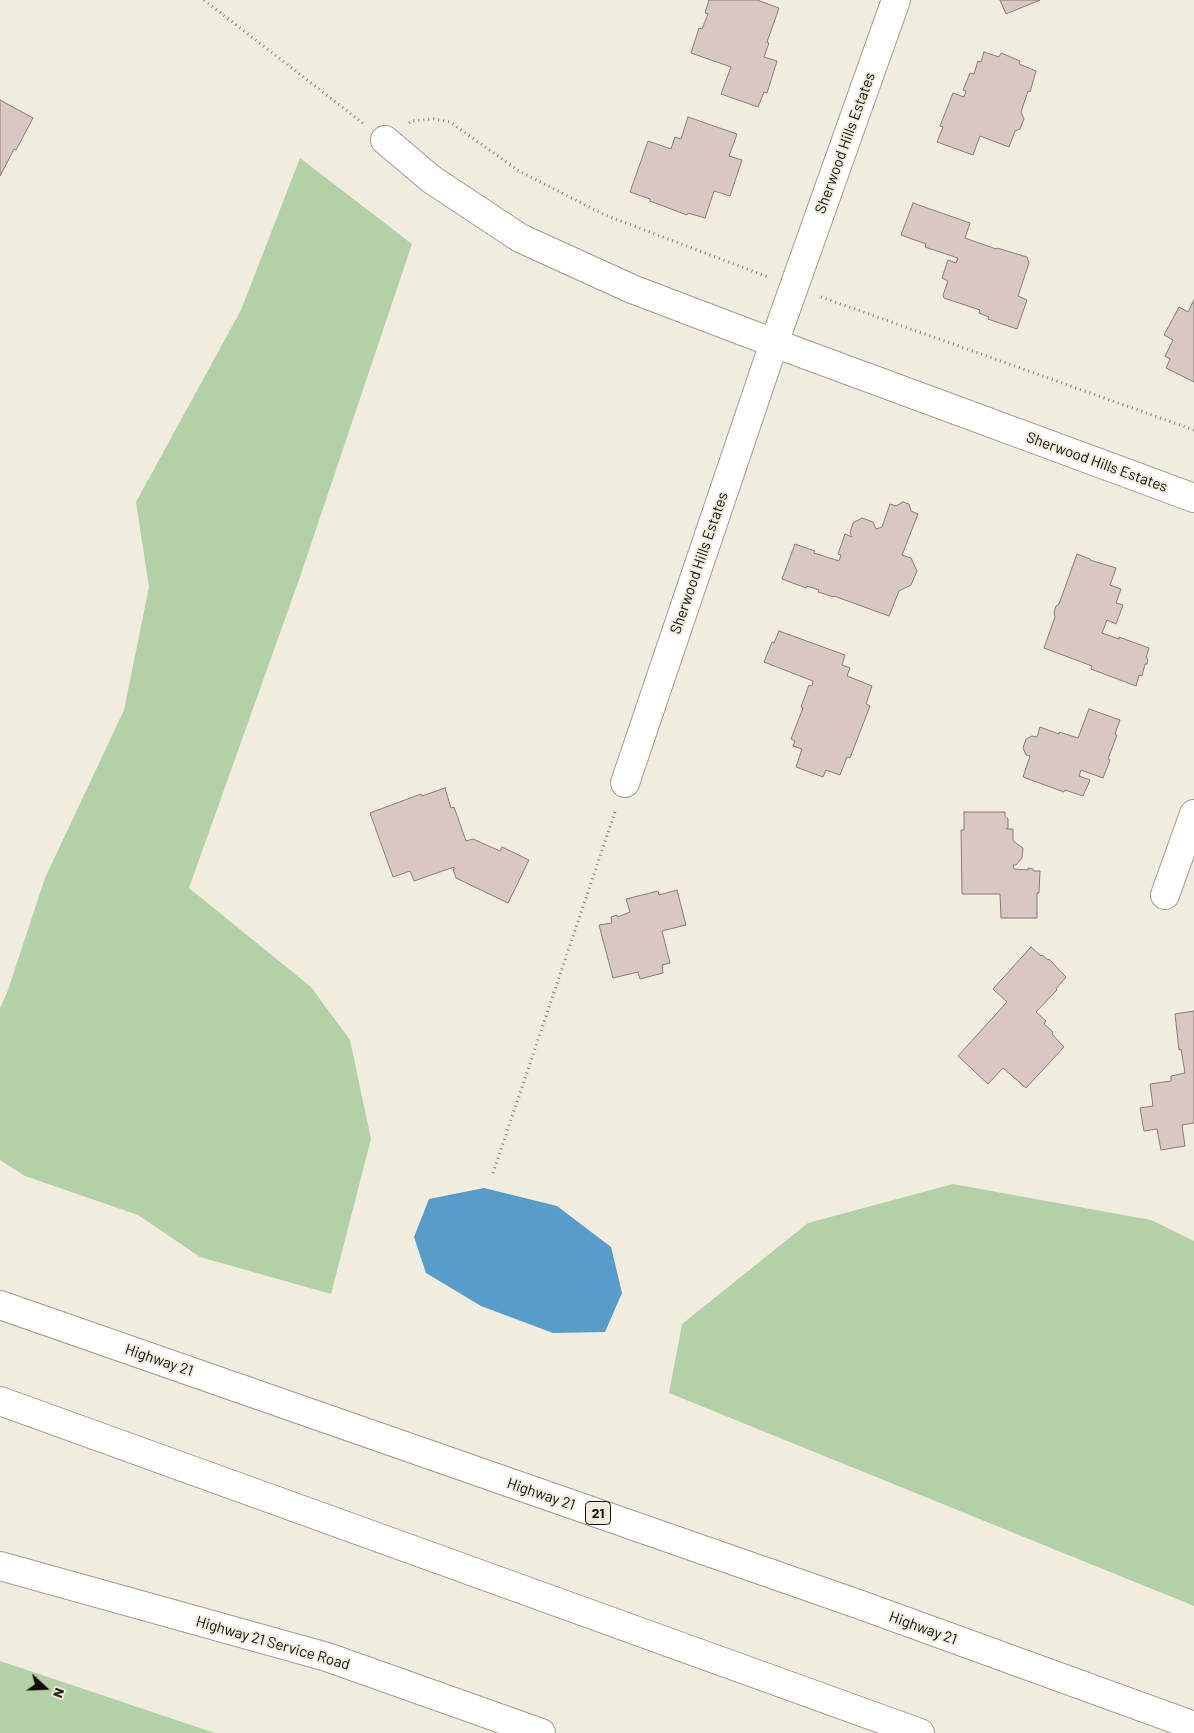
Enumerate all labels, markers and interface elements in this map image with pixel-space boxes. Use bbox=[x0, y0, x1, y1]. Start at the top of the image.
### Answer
street label: Sherwood Hills Estates bbox=[811, 70, 879, 216]
street label: Sherwood Hills Estates bbox=[1024, 428, 1170, 496]
street label: Sherwood Hills Estates bbox=[666, 490, 732, 636]
street label: Highway 21 bbox=[123, 1340, 195, 1380]
street label: Highway 21 bbox=[505, 1474, 577, 1514]
road number: 21 bbox=[586, 1502, 610, 1525]
street label: Highway 21 bbox=[887, 1607, 959, 1649]
street label: Highway 21 Service Road bbox=[194, 1612, 352, 1674]
north arrow bbox=[20, 1663, 70, 1713]
text: N bbox=[50, 1686, 69, 1701]

